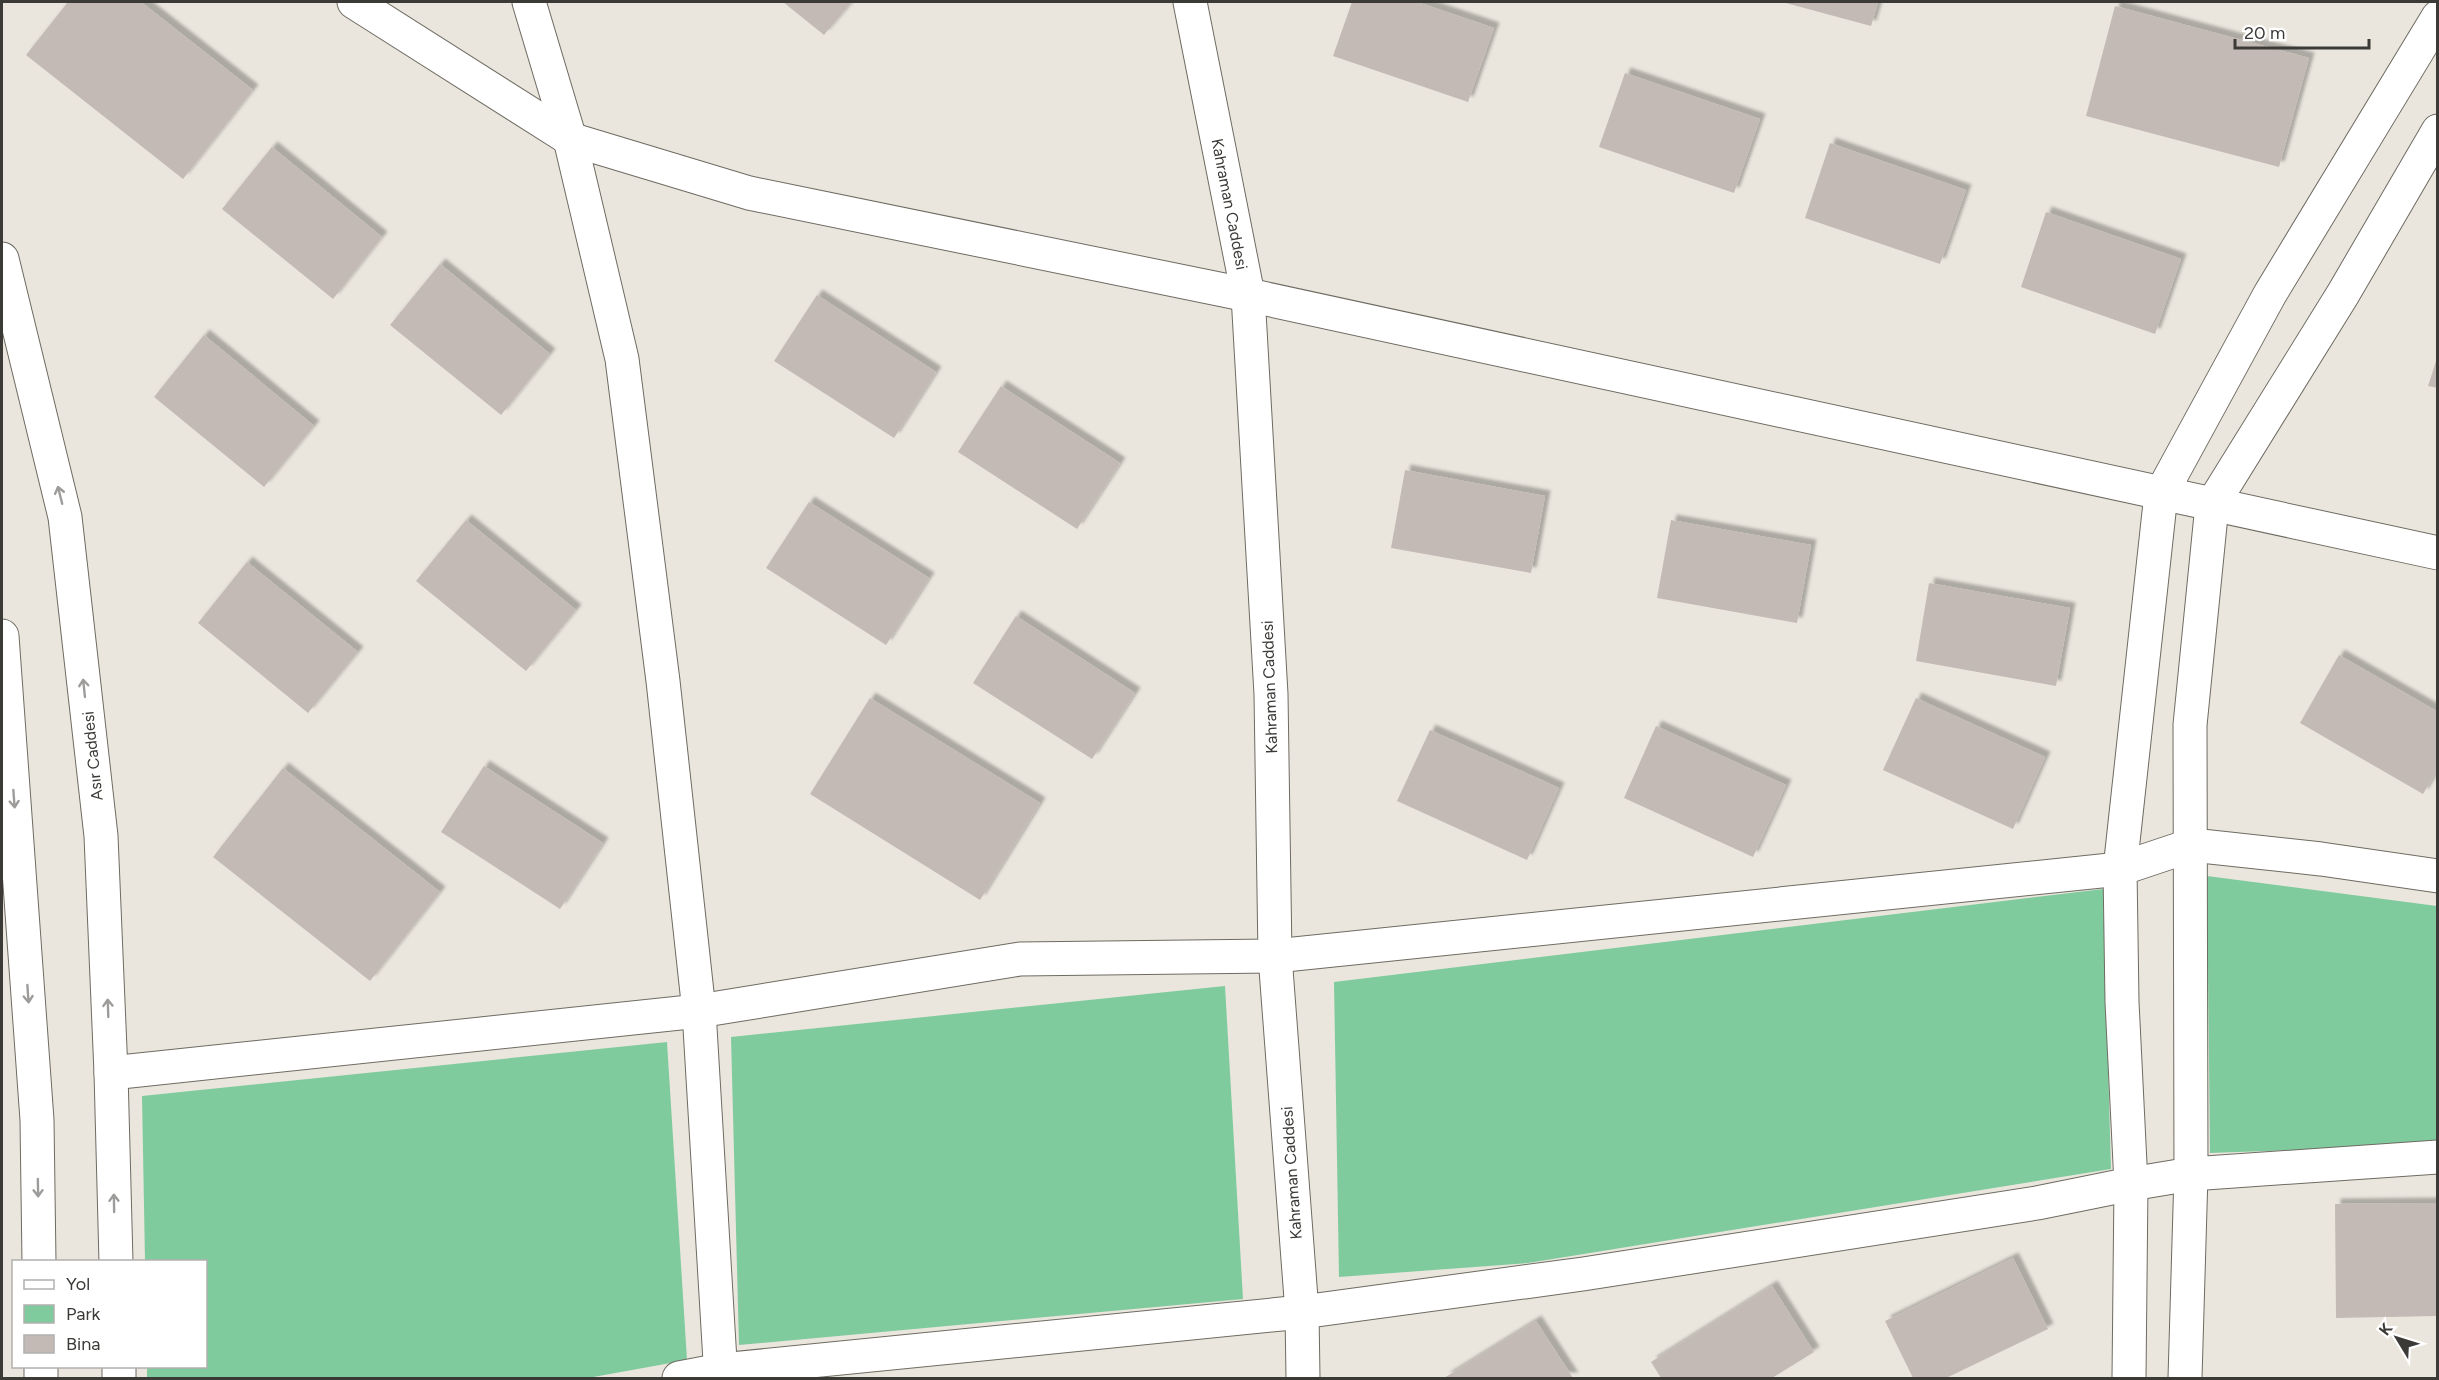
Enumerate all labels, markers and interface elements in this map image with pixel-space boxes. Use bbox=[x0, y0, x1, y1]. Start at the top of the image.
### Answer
scale bar bbox=[2235, 12, 2368, 50]
text: 20 m bbox=[2244, 22, 2285, 44]
street label: Kahraman Caddesi bbox=[1207, 137, 1252, 271]
one-way arrow bbox=[53, 486, 65, 505]
street label: Kahraman Caddesi bbox=[1258, 620, 1281, 754]
one-way arrow bbox=[79, 679, 90, 699]
street label: Asır Caddesi bbox=[78, 710, 107, 802]
one-way arrow bbox=[8, 789, 19, 809]
one-way arrow bbox=[23, 983, 34, 1003]
one-way arrow bbox=[103, 999, 114, 1019]
street label: Kahraman Caddesi bbox=[1277, 1106, 1306, 1240]
one-way arrow bbox=[32, 1178, 44, 1198]
one-way arrow bbox=[109, 1194, 120, 1214]
legend bbox=[12, 1260, 207, 1368]
text: Yol bbox=[66, 1273, 90, 1295]
text: Park bbox=[66, 1303, 101, 1325]
north arrow bbox=[2367, 1308, 2427, 1368]
text: K bbox=[2375, 1319, 2397, 1339]
text: Bina bbox=[66, 1333, 100, 1355]

